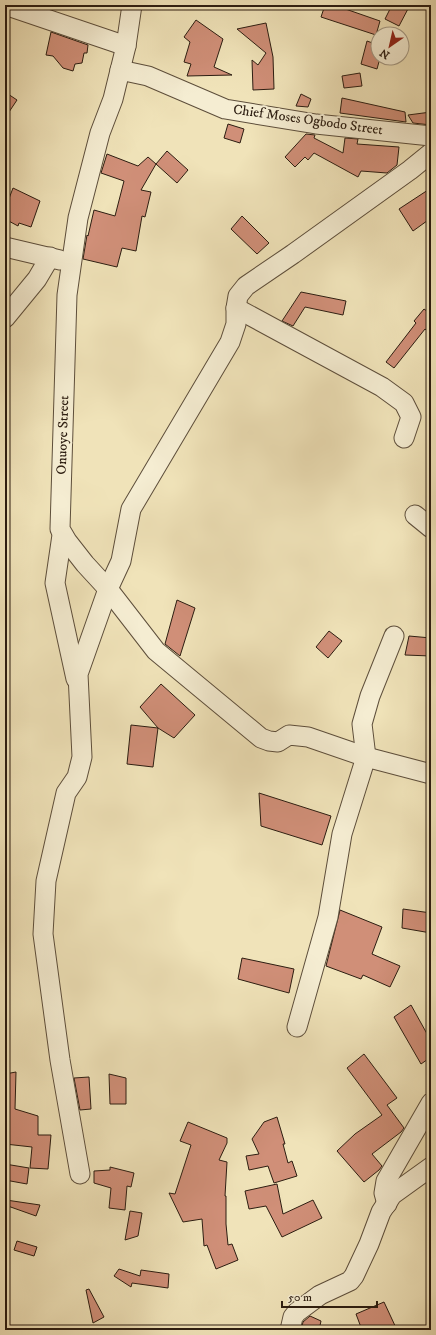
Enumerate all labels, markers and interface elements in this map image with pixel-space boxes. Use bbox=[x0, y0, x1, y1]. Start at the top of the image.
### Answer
north arrow bbox=[370, 26, 410, 66]
text: N bbox=[377, 45, 393, 62]
street label: Chief Moses Ogbodo Street bbox=[232, 101, 385, 139]
street label: Onuoye Street bbox=[53, 395, 73, 475]
scale bar bbox=[282, 1283, 377, 1309]
text: 50 m bbox=[288, 1290, 312, 1305]

